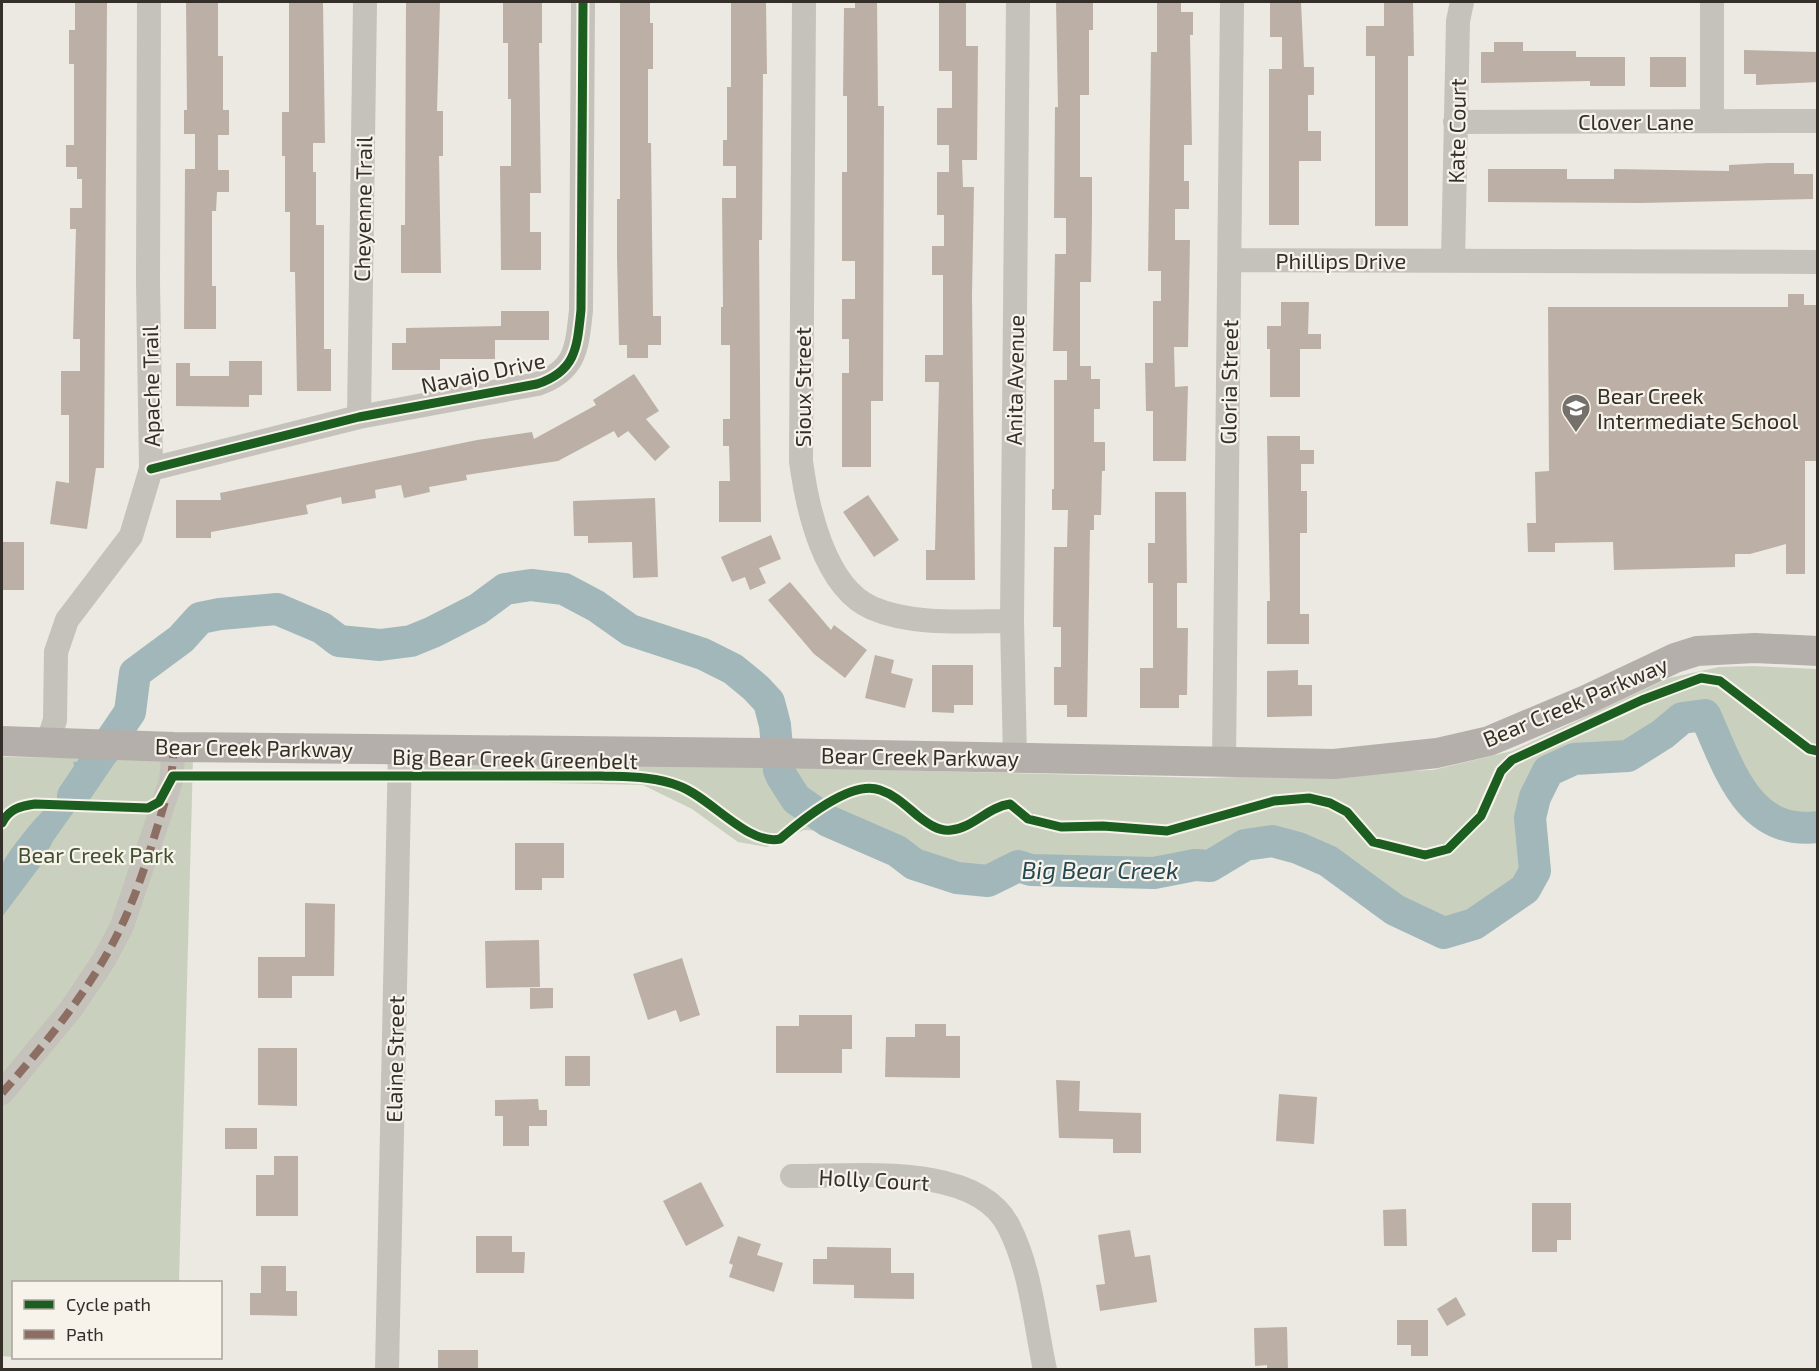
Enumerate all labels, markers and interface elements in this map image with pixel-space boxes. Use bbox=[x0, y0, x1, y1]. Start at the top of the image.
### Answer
street label: Kate Court bbox=[1442, 78, 1470, 184]
street label: Clover Lane bbox=[1578, 108, 1694, 134]
street label: Cheyenne Trail bbox=[348, 135, 376, 282]
street label: Phillips Drive bbox=[1276, 247, 1406, 273]
street label: Anita Avenue bbox=[1000, 315, 1028, 445]
street label: Gloria Street bbox=[1214, 319, 1242, 445]
street label: Apache Trail bbox=[136, 324, 164, 447]
street label: Sioux Street bbox=[789, 327, 815, 447]
street label: Navajo Drive bbox=[418, 346, 548, 399]
place label: Bear Creek Intermediate School bbox=[1597, 382, 1799, 433]
school or university icon: Bear Creek Intermediate School bbox=[1560, 392, 1592, 434]
street label: Bear Creek Parkway bbox=[1479, 650, 1672, 752]
street label: Bear Creek Parkway bbox=[155, 732, 354, 762]
street label: Bear Creek Parkway bbox=[821, 741, 1020, 771]
street label: Big Bear Creek Greenbelt bbox=[392, 743, 638, 773]
park label: Bear Creek Park bbox=[18, 841, 174, 867]
water label: Big Bear Creek bbox=[1022, 855, 1178, 884]
street label: Elaine Street bbox=[380, 995, 408, 1123]
street label: Holly Court bbox=[818, 1163, 930, 1195]
legend bbox=[12, 1281, 222, 1359]
text: Cycle path bbox=[66, 1293, 151, 1315]
text: Path bbox=[66, 1323, 104, 1345]

